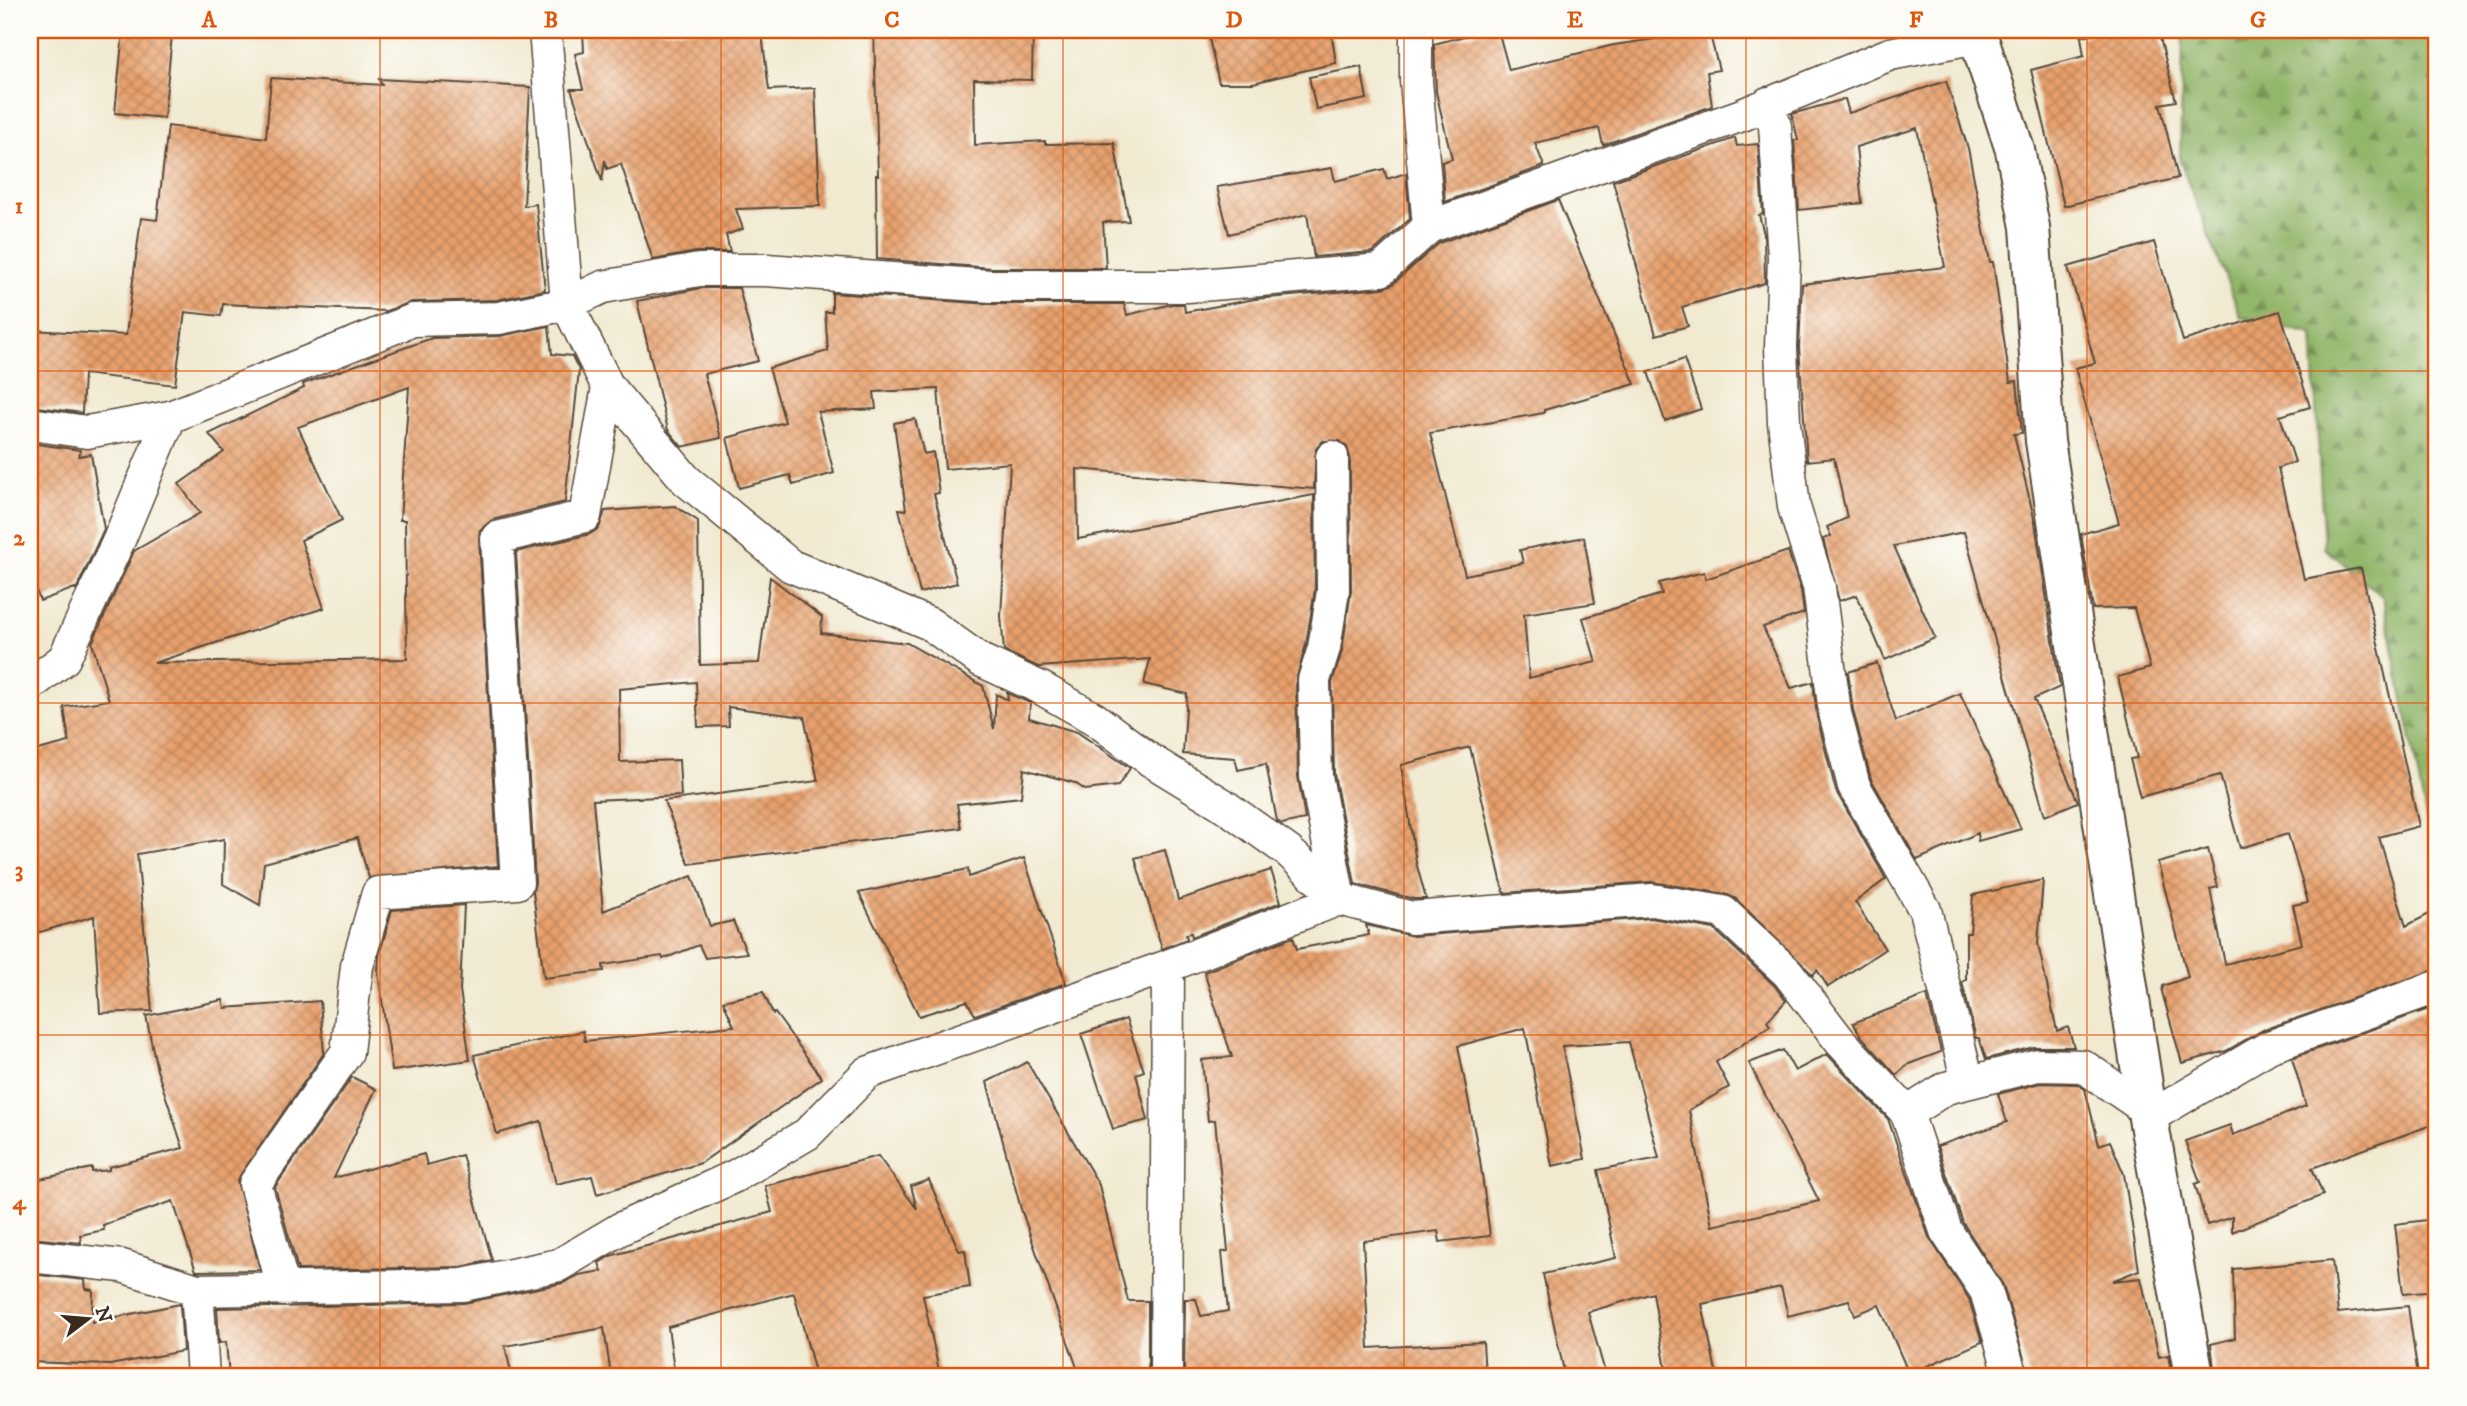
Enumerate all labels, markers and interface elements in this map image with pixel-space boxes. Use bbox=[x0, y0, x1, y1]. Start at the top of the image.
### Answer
text: A bbox=[201, 6, 218, 35]
text: B bbox=[544, 6, 558, 35]
text: C bbox=[884, 6, 900, 35]
text: D bbox=[1225, 6, 1243, 35]
text: E bbox=[1567, 6, 1583, 35]
text: F bbox=[1909, 6, 1924, 35]
text: G bbox=[2250, 6, 2266, 35]
text: 1 bbox=[15, 192, 23, 221]
text: 2 bbox=[13, 524, 25, 553]
text: 3 bbox=[15, 856, 23, 885]
text: 4 bbox=[12, 1188, 27, 1217]
north arrow bbox=[52, 1284, 122, 1354]
text: N bbox=[90, 1304, 116, 1326]

